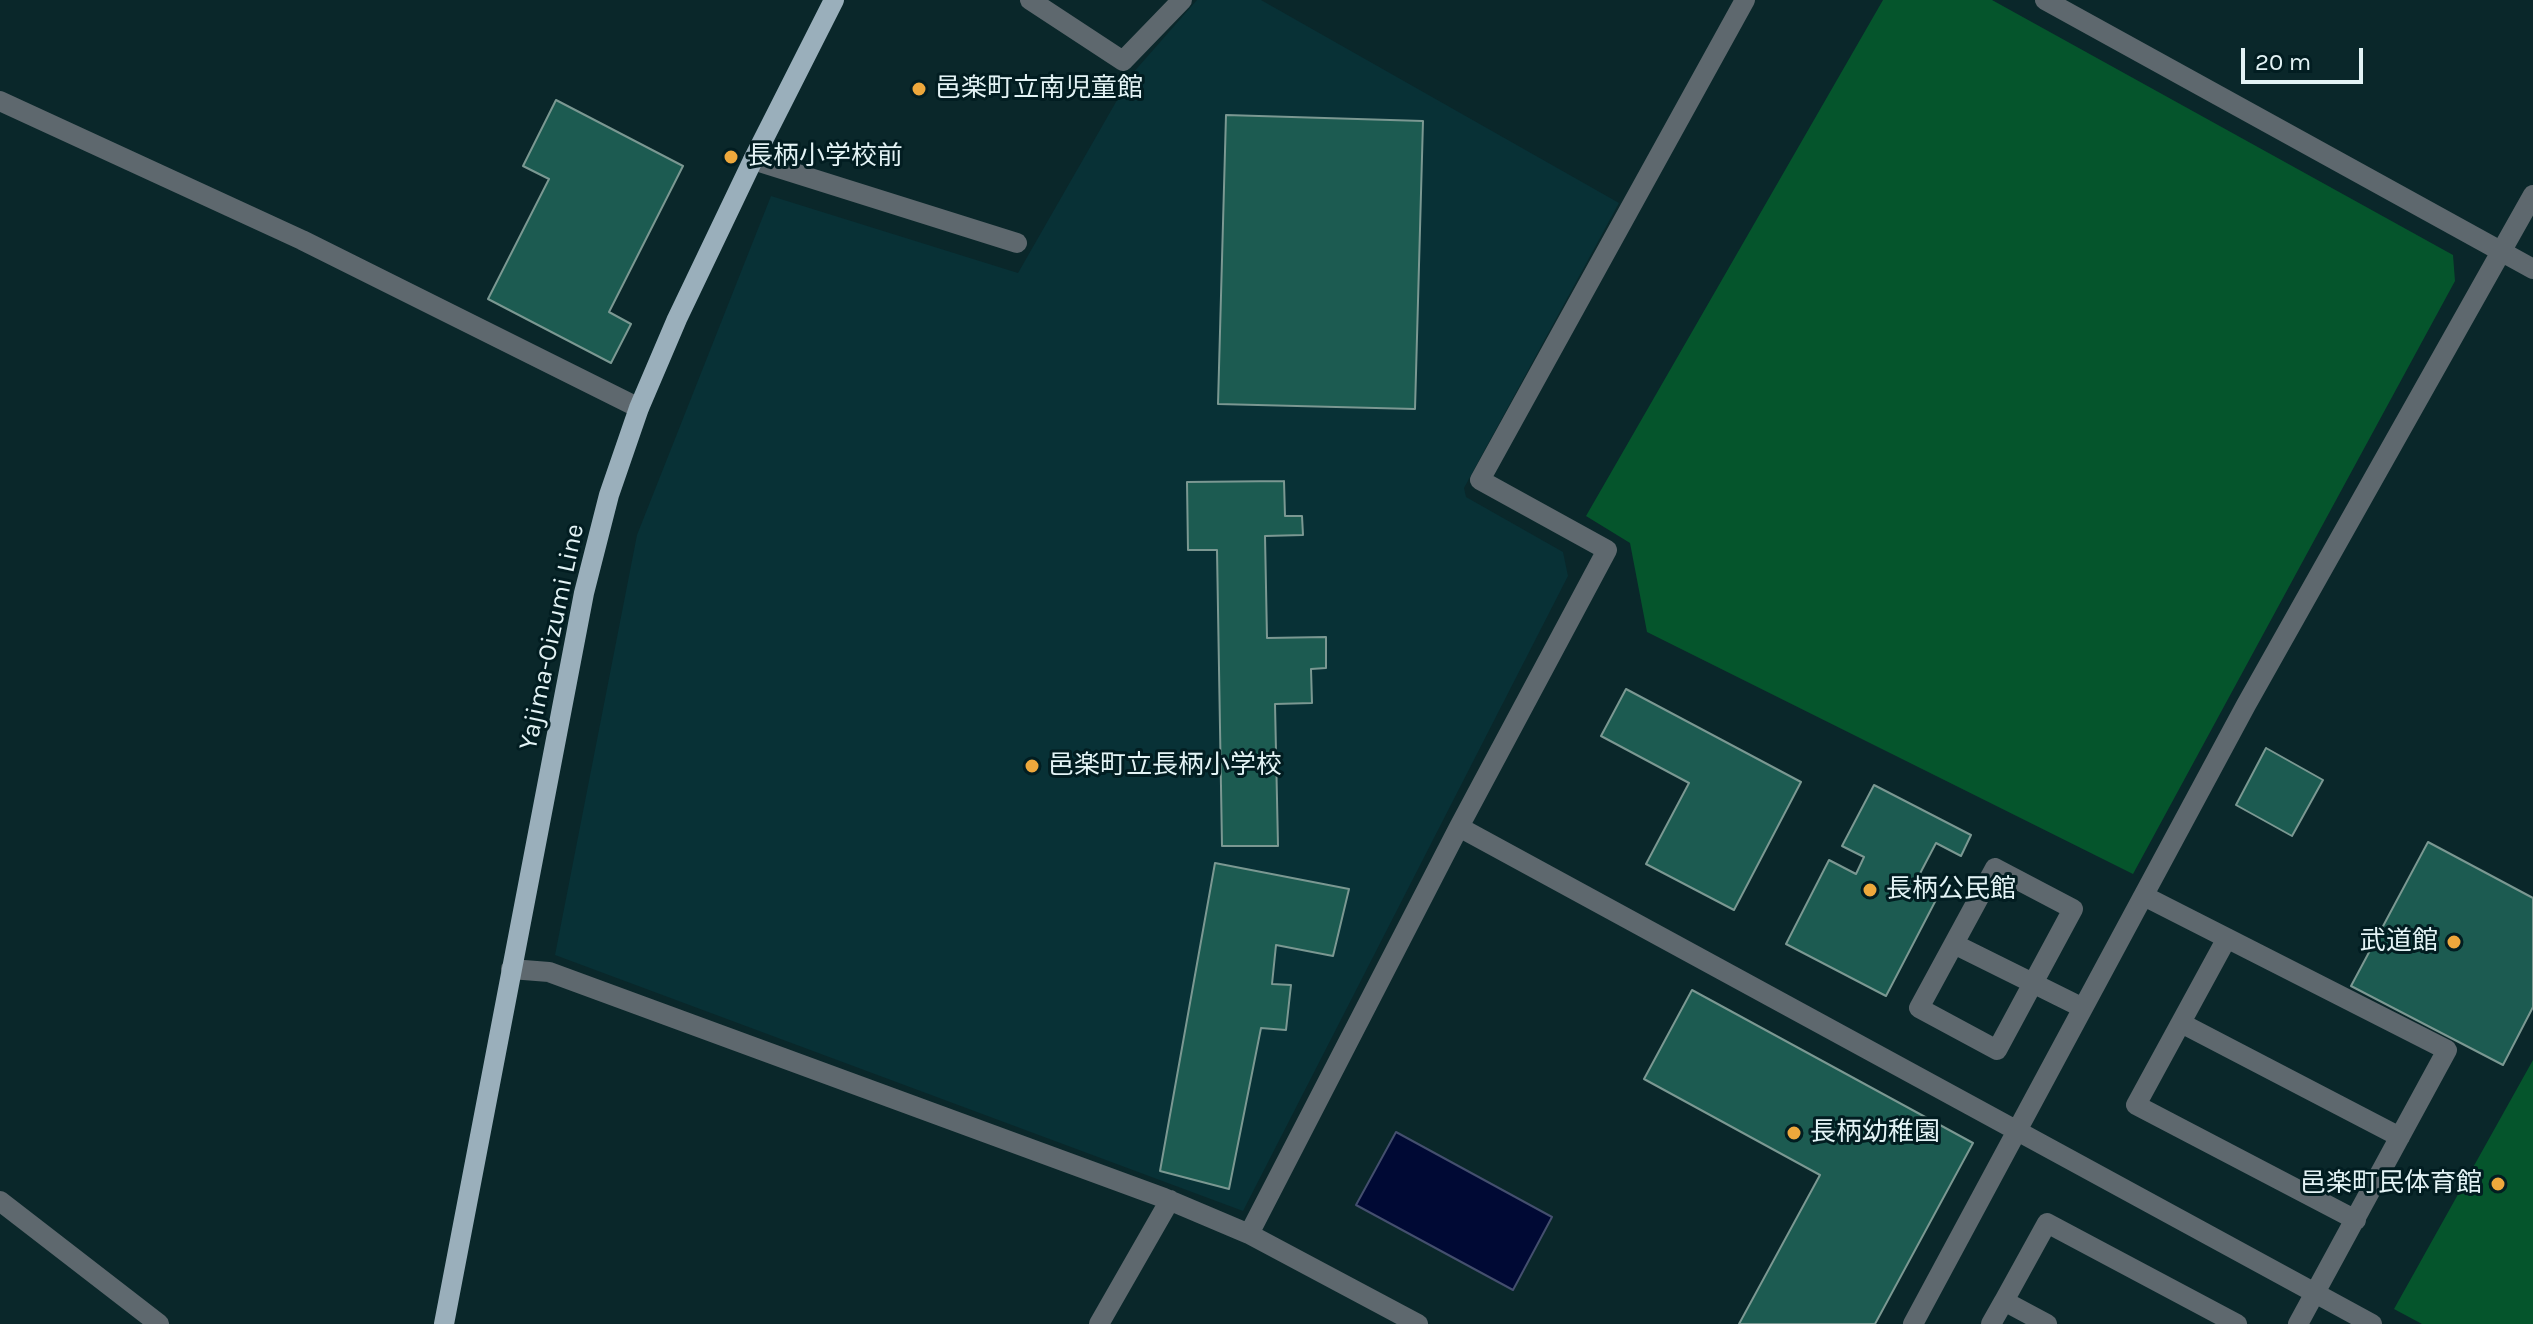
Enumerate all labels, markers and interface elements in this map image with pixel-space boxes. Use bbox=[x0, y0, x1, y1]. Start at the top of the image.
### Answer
scale bar bbox=[2245, 32, 2367, 82]
text: 20 m bbox=[2255, 48, 2311, 76]
place label: 邑楽町立南児童館 bbox=[935, 73, 1143, 105]
marker: 邑楽町立南児童館 bbox=[910, 80, 928, 98]
place label: 長柄小学校前 bbox=[747, 141, 903, 173]
marker: 長柄小学校前 bbox=[722, 148, 740, 166]
street label: Yajima-Oizumi Line bbox=[513, 521, 591, 753]
place label: 邑楽町立長柄小学校 bbox=[1048, 750, 1282, 782]
marker: 邑楽町立長柄小学校 bbox=[1023, 757, 1041, 775]
place label: 長柄公民館 bbox=[1886, 874, 2016, 906]
marker: 長柄公民館 bbox=[1861, 881, 1879, 899]
place label: 武道館 bbox=[2360, 926, 2438, 958]
marker: 武道館 bbox=[2445, 933, 2463, 951]
place label: 長柄幼稚園 bbox=[1810, 1117, 1940, 1149]
marker: 長柄幼稚園 bbox=[1785, 1124, 1803, 1142]
place label: 邑楽町民体育館 bbox=[2300, 1168, 2482, 1200]
marker: 邑楽町民体育館 bbox=[2489, 1175, 2507, 1193]

